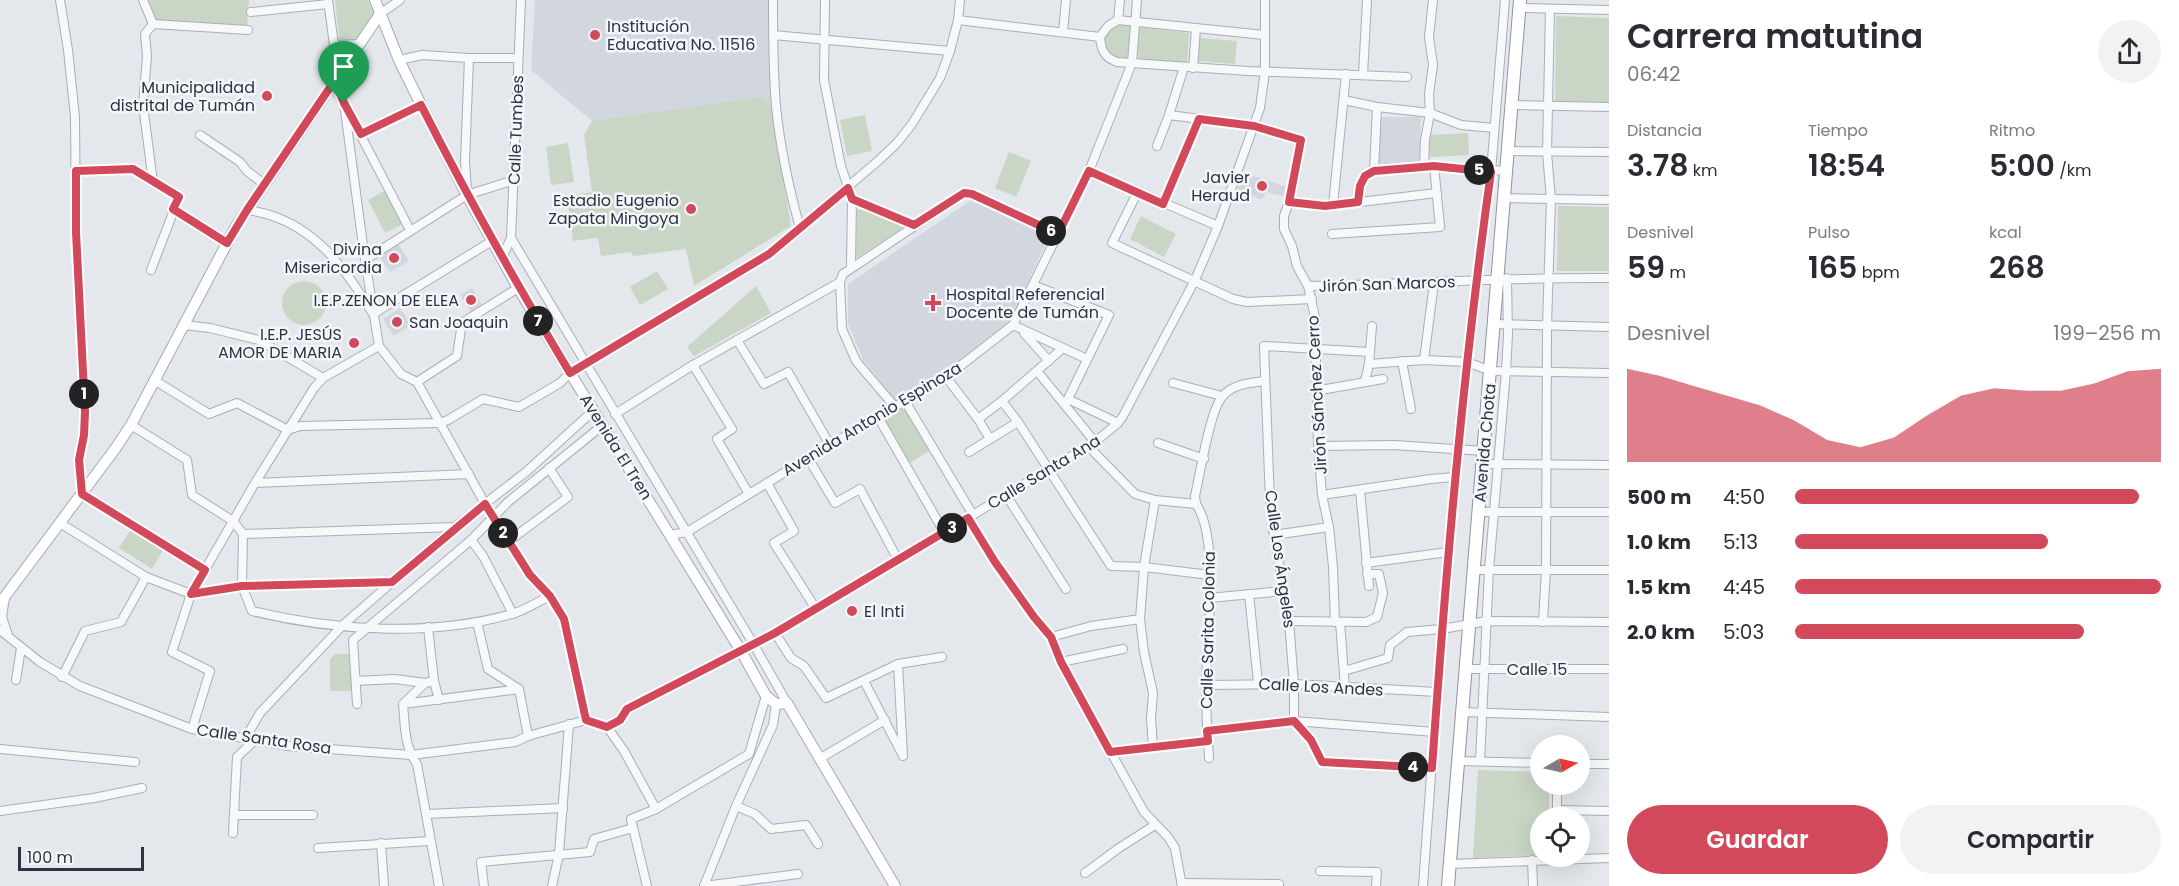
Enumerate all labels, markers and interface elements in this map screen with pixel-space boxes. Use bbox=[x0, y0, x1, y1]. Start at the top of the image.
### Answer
text: Carrera matutina bbox=[1627, 13, 1923, 60]
place label: Institución Educativa No. 11516 bbox=[607, 15, 755, 56]
button: share bbox=[2098, 20, 2161, 83]
marker: Institución Educativa No. 11516 bbox=[588, 28, 602, 42]
pin bbox=[318, 41, 369, 103]
icon: arrive bbox=[327, 50, 360, 83]
text: 06:42 bbox=[1627, 60, 1681, 88]
street label: Calle Tumbes bbox=[503, 75, 529, 185]
place label: Municipalidad distrital de Tumán bbox=[110, 76, 255, 117]
marker: Municipalidad distrital de Tumán bbox=[260, 89, 274, 103]
text: Distancia bbox=[1627, 119, 1702, 142]
text: Tiempo bbox=[1808, 119, 1868, 142]
text: Ritmo bbox=[1989, 119, 2035, 142]
text: 3.78 bbox=[1627, 144, 1689, 187]
text: 18:54 bbox=[1808, 144, 1885, 187]
text: 5:00 bbox=[1989, 144, 2055, 187]
pin: 5 bbox=[1464, 155, 1494, 185]
text: 5 bbox=[1474, 158, 1484, 181]
text: km bbox=[1689, 159, 1718, 182]
text: /km bbox=[2055, 159, 2092, 182]
place label: Javier Heraud bbox=[1191, 166, 1250, 207]
marker: Javier Heraud bbox=[1255, 179, 1269, 193]
place label: Estadio Eugenio Zapata Mingoya bbox=[548, 189, 679, 230]
marker: Estadio Eugenio Zapata Mingoya bbox=[684, 202, 698, 216]
pin: 6 bbox=[1036, 216, 1066, 246]
text: 6 bbox=[1046, 219, 1056, 242]
text: Desnivel bbox=[1627, 221, 1694, 244]
text: Pulso bbox=[1808, 221, 1850, 244]
text: kcal bbox=[1989, 221, 2022, 244]
place label: Divina Misericordia bbox=[285, 238, 382, 279]
text: 59 bbox=[1627, 246, 1665, 289]
text: 165 bbox=[1808, 246, 1857, 289]
text: 268 bbox=[1989, 246, 2045, 289]
marker: Divina Misericordia bbox=[387, 251, 401, 265]
text: m bbox=[1665, 261, 1686, 284]
text: bpm bbox=[1857, 261, 1900, 284]
street label: Jirón San Marcos bbox=[1318, 270, 1456, 298]
place label: Hospital Referencial Docente de Tumán bbox=[946, 283, 1105, 324]
place label: I.E.P.ZENON DE ELEA bbox=[313, 289, 459, 312]
marker: I.E.P.ZENON DE ELEA bbox=[464, 293, 478, 307]
marker: Hospital Referencial Docente de Tumán bbox=[924, 294, 942, 312]
pin: 7 bbox=[523, 306, 553, 336]
text: 7 bbox=[534, 309, 542, 332]
place label: San Joaquin bbox=[409, 311, 509, 334]
marker: San Joaquin bbox=[390, 315, 404, 329]
street label: Jirón Sánchez Cerro bbox=[1301, 315, 1333, 475]
text: Desnivel bbox=[1627, 319, 1710, 347]
text: 199–256 m bbox=[2053, 319, 2161, 347]
place label: I.E.P. JESÚS AMOR DE MARIA bbox=[218, 323, 342, 364]
marker: I.E.P. JESÚS AMOR DE MARIA bbox=[347, 336, 361, 350]
street label: Avenida Antonio Espinoza bbox=[778, 356, 966, 482]
pin: 1 bbox=[69, 379, 99, 409]
text: 1 bbox=[81, 382, 87, 405]
street label: Avenida Chota bbox=[1468, 383, 1502, 503]
street label: Avenida El Tren bbox=[574, 390, 658, 504]
street label: Calle Santa Ana bbox=[983, 429, 1105, 515]
text: 500 m bbox=[1627, 483, 1692, 511]
text: 4:50 bbox=[1723, 483, 1765, 511]
street label: Calle Los Ángeles bbox=[1259, 489, 1301, 629]
pin: 3 bbox=[937, 513, 967, 543]
text: 3 bbox=[947, 516, 957, 539]
pin: 2 bbox=[488, 518, 518, 548]
text: 2 bbox=[498, 521, 508, 544]
text: 1.0 km bbox=[1627, 528, 1691, 556]
text: 5:13 bbox=[1723, 528, 1758, 556]
street label: Calle Sarita Colonia bbox=[1195, 551, 1221, 709]
text: 1.5 km bbox=[1627, 573, 1691, 601]
text: 4:45 bbox=[1723, 573, 1765, 601]
place label: El Inti bbox=[864, 600, 904, 623]
marker: El Inti bbox=[845, 604, 859, 618]
text: 2.0 km bbox=[1627, 618, 1695, 646]
text: 5:03 bbox=[1723, 618, 1764, 646]
street label: Calle 15 bbox=[1507, 658, 1567, 681]
street label: Calle Los Andes bbox=[1258, 672, 1384, 702]
street label: Calle Santa Rosa bbox=[195, 718, 333, 760]
north arrow bbox=[1530, 735, 1590, 795]
map controls bbox=[1530, 735, 1590, 867]
pin: 4 bbox=[1398, 752, 1428, 782]
text: 4 bbox=[1408, 755, 1418, 778]
button: Guardar bbox=[1627, 805, 1888, 874]
button: Compartir bbox=[1900, 805, 2161, 874]
button: locate bbox=[1530, 807, 1590, 867]
scale bar bbox=[18, 844, 144, 872]
text: 100 m bbox=[27, 846, 73, 869]

